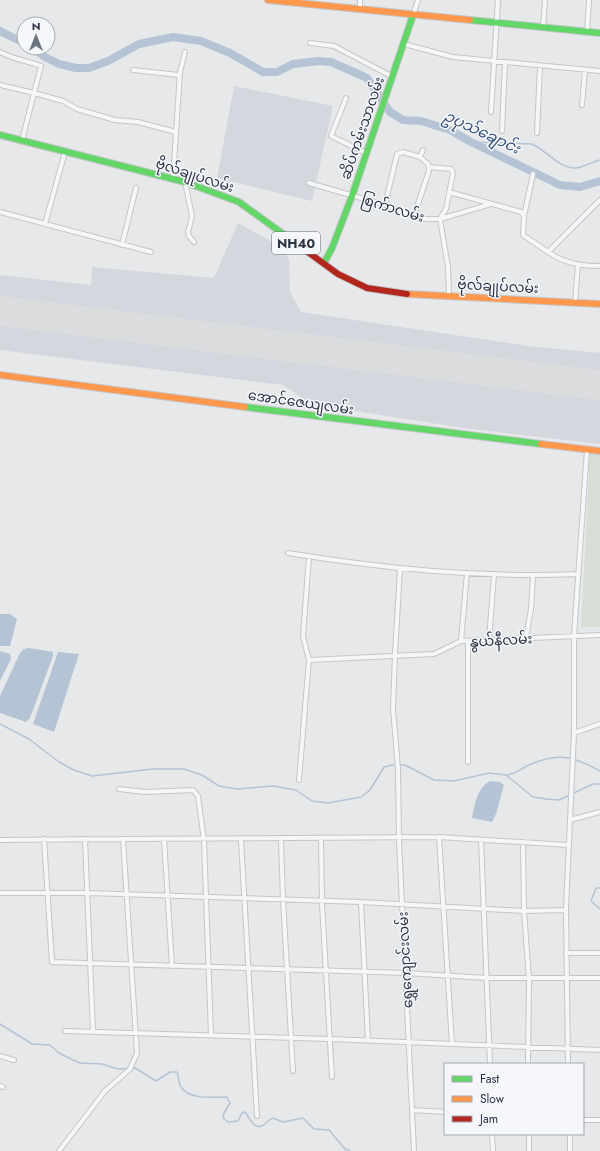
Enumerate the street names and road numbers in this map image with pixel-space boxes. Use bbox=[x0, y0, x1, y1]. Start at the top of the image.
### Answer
street label: ဆိပ်ကမ်းသာလမ်း bbox=[335, 74, 389, 182]
street label: ဗိုလ်ချုပ်လမ်း bbox=[153, 153, 237, 199]
street label: စြက်ာလမ်း bbox=[358, 189, 427, 229]
road number: NH40 bbox=[272, 232, 320, 254]
street label: ဗိုလ်ချုပ်လမ်း bbox=[457, 274, 539, 300]
street label: အောင်ဇေယျလမ်း bbox=[246, 385, 355, 421]
street label: နွယ်နီလမ်း bbox=[469, 628, 533, 654]
street label: ရွှေကျောင်းလမ်း bbox=[392, 911, 420, 1009]

